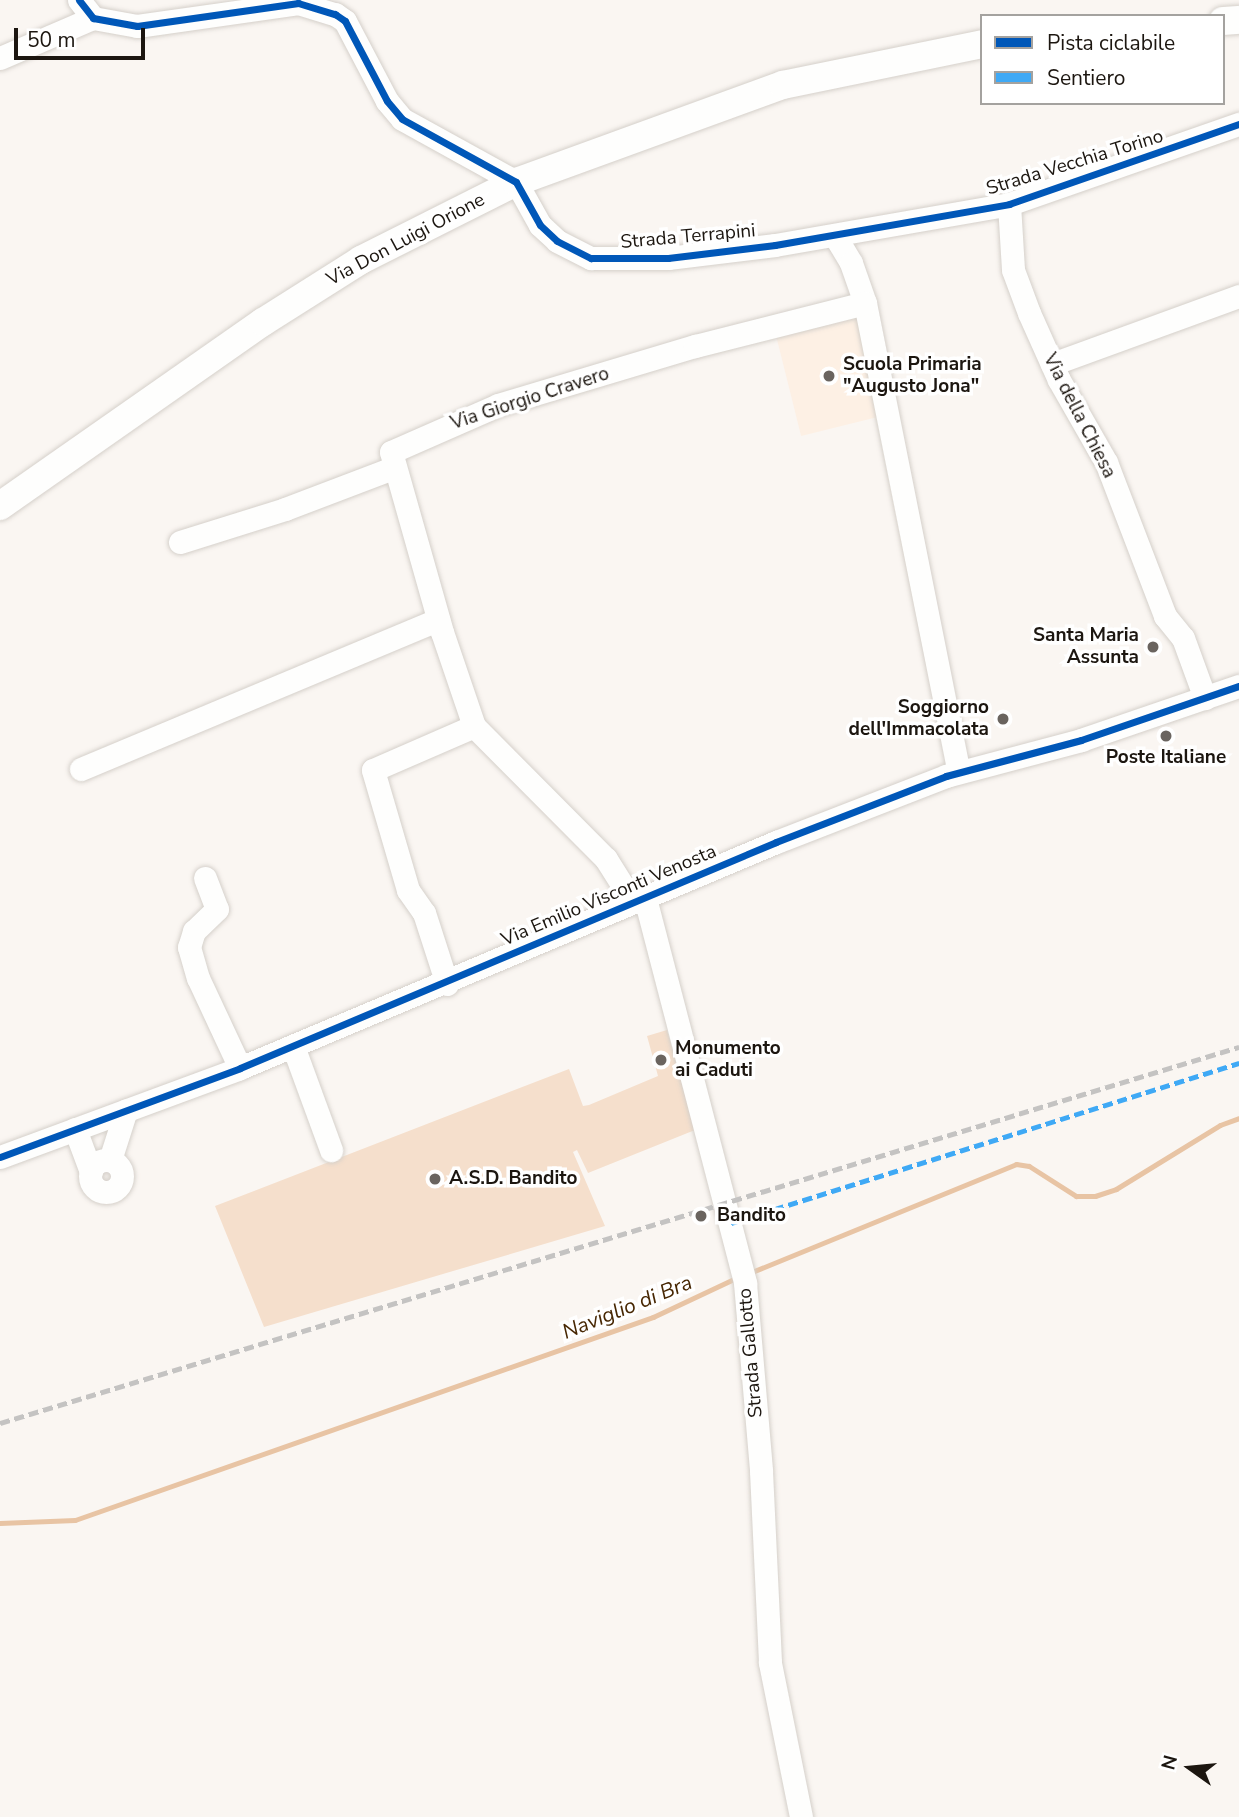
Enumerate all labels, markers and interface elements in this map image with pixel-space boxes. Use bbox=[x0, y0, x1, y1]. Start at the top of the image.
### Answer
scale bar bbox=[18, 14, 149, 58]
legend bbox=[980, 14, 1225, 105]
text: 50 m bbox=[27, 26, 76, 54]
text: Pista ciclabile bbox=[1047, 29, 1175, 57]
text: Sentiero bbox=[1047, 64, 1125, 92]
street label: Strada Vecchia Torino bbox=[984, 125, 1166, 201]
street label: Via Don Luigi Orione bbox=[323, 189, 489, 291]
street label: Strada Terrapini bbox=[620, 220, 756, 254]
street label: Via della Chiesa bbox=[1038, 350, 1120, 482]
place label: Scuola Primaria "Augusto Jona" bbox=[843, 354, 982, 398]
street label: Via Giorgio Cravero bbox=[448, 363, 612, 435]
marker: Scuola Primaria "Augusto Jona" bbox=[821, 368, 837, 384]
place label: Santa Maria Assunta bbox=[1033, 625, 1139, 669]
marker: Santa Maria Assunta bbox=[1145, 639, 1161, 655]
place label: Soggiorno dell'Immacolata bbox=[849, 697, 989, 741]
marker: Soggiorno dell'Immacolata bbox=[995, 711, 1011, 727]
marker: Poste Italiane bbox=[1158, 728, 1174, 744]
place label: Poste Italiane bbox=[1106, 747, 1226, 769]
street label: Via Emilio Visconti Venosta bbox=[498, 840, 720, 952]
place label: Monumento ai Caduti bbox=[675, 1038, 781, 1082]
marker: Monumento ai Caduti bbox=[653, 1052, 669, 1068]
place label: A.S.D. Bandito bbox=[449, 1168, 577, 1190]
marker: A.S.D. Bandito bbox=[427, 1171, 443, 1187]
place label: Bandito bbox=[717, 1205, 786, 1227]
marker: Bandito bbox=[691, 1206, 711, 1226]
water label: Naviglio di Bra bbox=[558, 1269, 696, 1345]
street label: Strada Gallotto bbox=[734, 1287, 768, 1419]
north arrow bbox=[1155, 1733, 1225, 1803]
text: N bbox=[1155, 1752, 1184, 1773]

